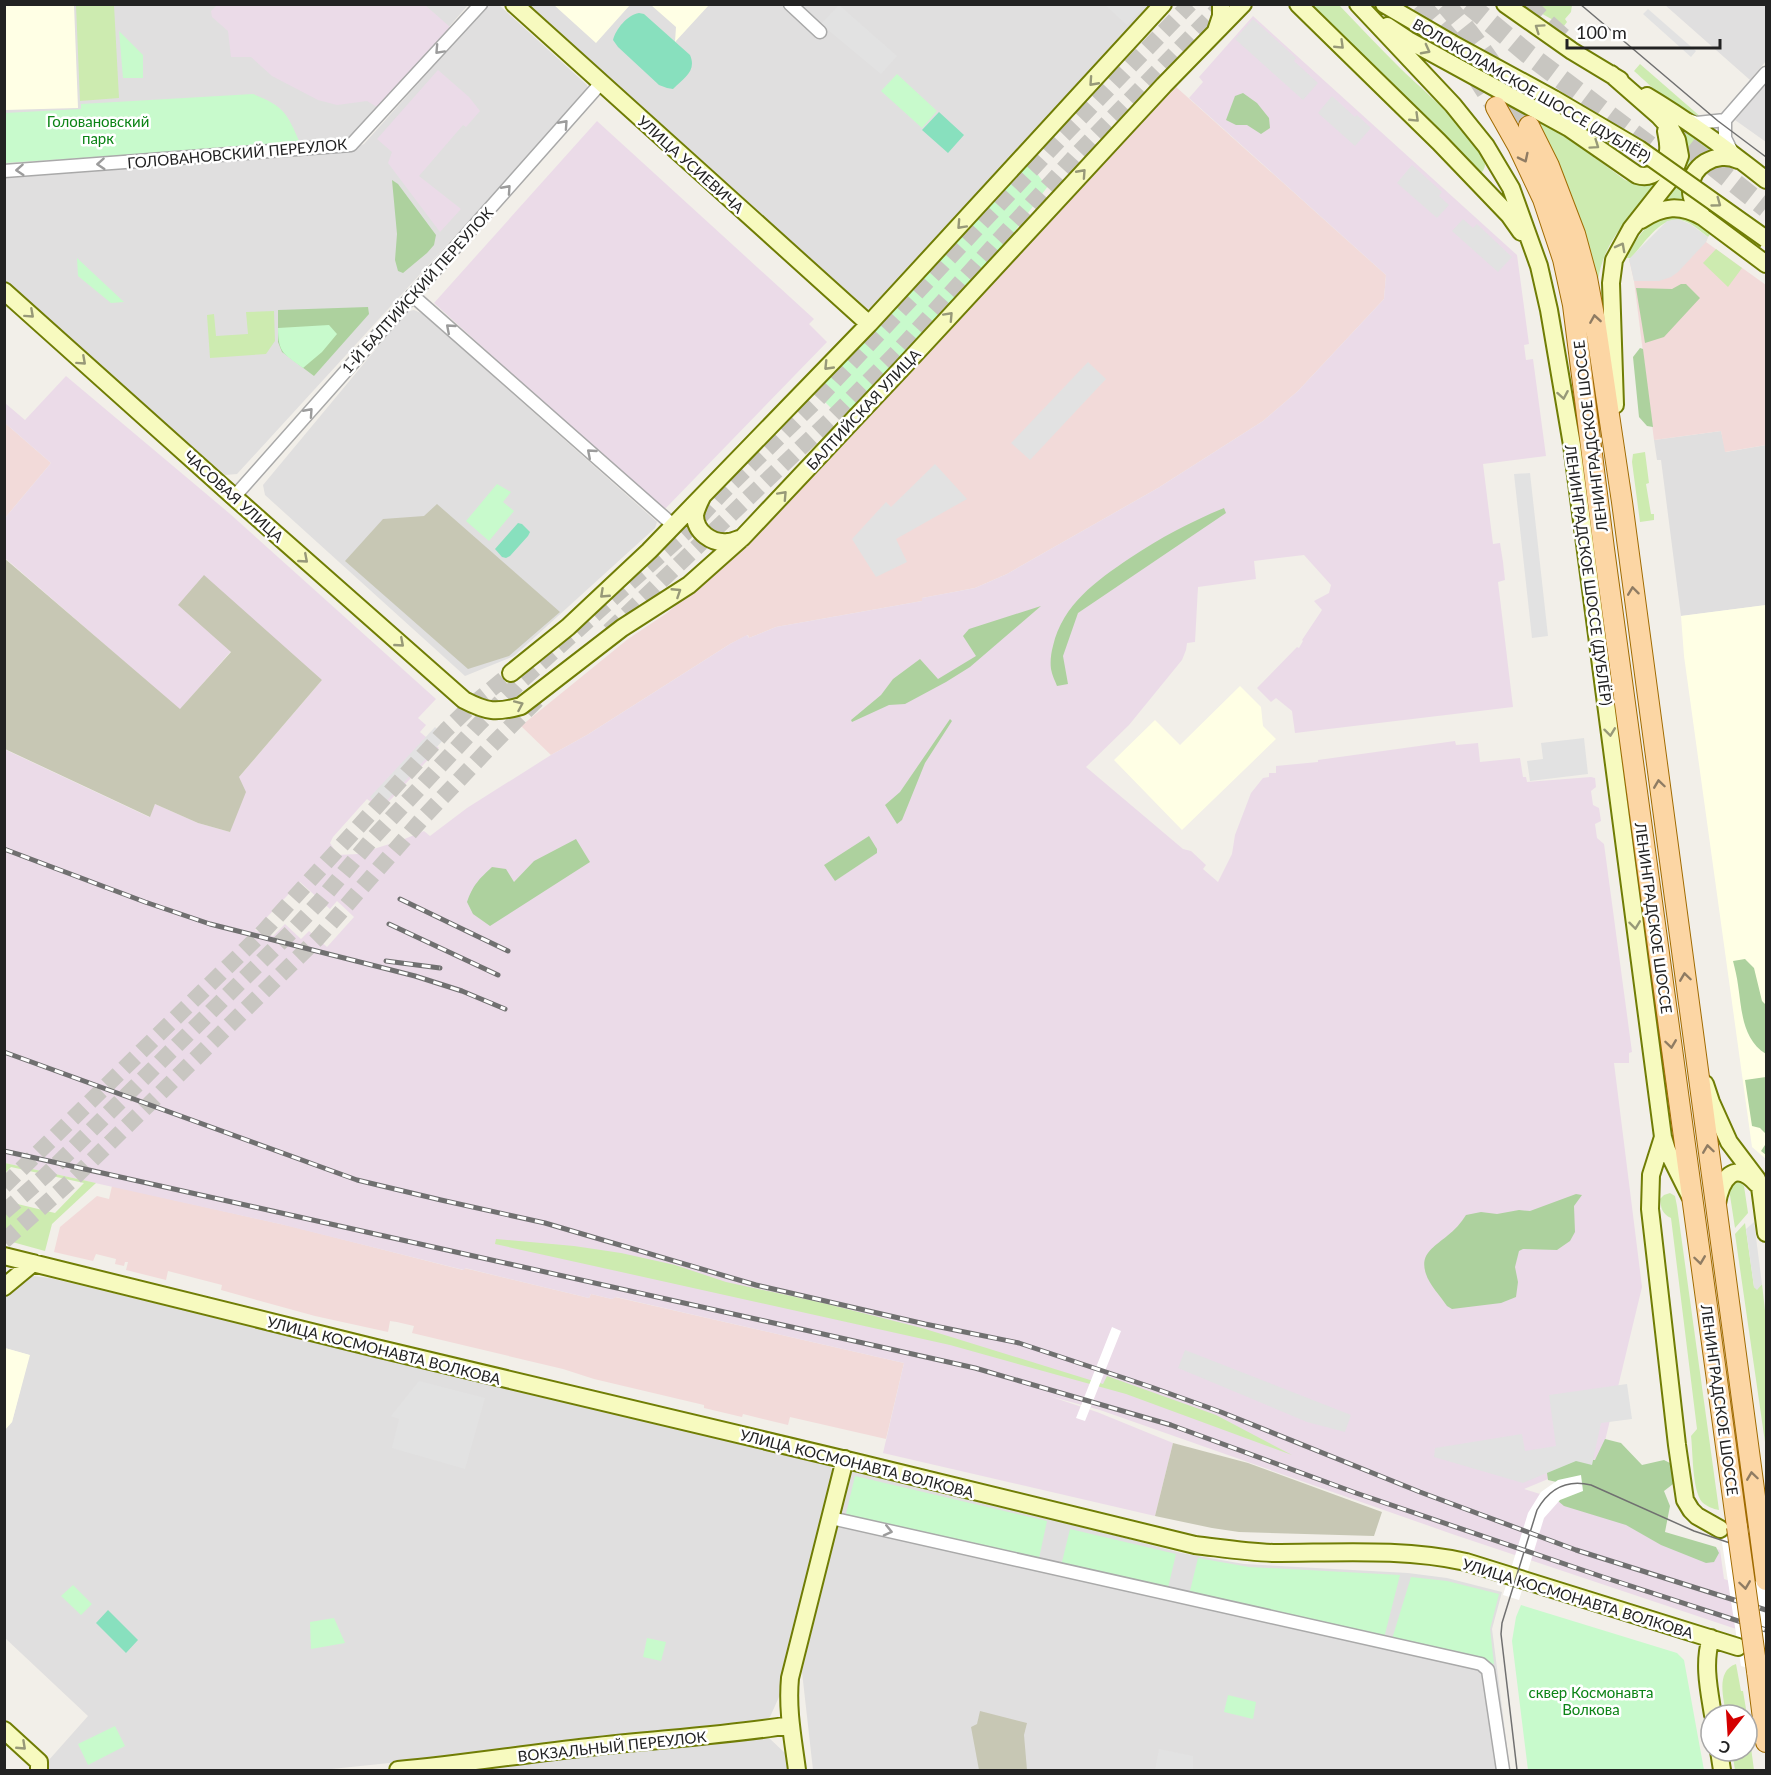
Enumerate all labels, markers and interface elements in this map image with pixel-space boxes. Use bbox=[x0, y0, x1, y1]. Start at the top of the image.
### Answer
scale bar bbox=[1567, 12, 1720, 50]
street label: ВОЛОКОЛАМСКОЕ ШОССЕ (ДУБЛЁР) bbox=[1410, 14, 1654, 166]
text: 100 m bbox=[1576, 21, 1627, 43]
one-way arrow bbox=[1534, 24, 1545, 35]
one-way arrow bbox=[1332, 38, 1343, 49]
one-way arrow bbox=[435, 43, 446, 54]
one-way arrow bbox=[1419, 43, 1430, 54]
one-way arrow bbox=[1089, 75, 1100, 85]
one-way arrow bbox=[1407, 111, 1418, 122]
park label: Головановский парк bbox=[47, 112, 149, 147]
street label: УЛИЦА УСИЕВИЧА bbox=[634, 112, 749, 217]
one-way arrow bbox=[557, 120, 568, 131]
street label: ГОЛОВАНОВСКИЙ ПЕРЕУЛОК bbox=[126, 134, 348, 172]
one-way arrow bbox=[1589, 138, 1600, 149]
one-way arrow bbox=[1516, 152, 1528, 163]
one-way arrow bbox=[96, 157, 105, 170]
one-way arrow bbox=[16, 163, 25, 176]
one-way arrow bbox=[1075, 170, 1086, 180]
one-way arrow bbox=[500, 185, 511, 196]
one-way arrow bbox=[1710, 196, 1721, 207]
street label: 1-Й БАЛТИЙСКИЙ ПЕРЕУЛОК bbox=[338, 203, 496, 377]
one-way arrow bbox=[957, 218, 968, 228]
one-way arrow bbox=[1614, 242, 1625, 253]
one-way arrow bbox=[23, 307, 34, 318]
one-way arrow bbox=[942, 312, 953, 323]
one-way arrow bbox=[1589, 315, 1601, 324]
one-way arrow bbox=[446, 324, 457, 335]
street label: ЛЕНИНГРАДСКОЕ ШОССЕ bbox=[1569, 339, 1611, 534]
street label: БАЛТИЙСКАЯ УЛИЦА bbox=[802, 344, 924, 473]
one-way arrow bbox=[75, 354, 86, 365]
one-way arrow bbox=[825, 359, 836, 370]
one-way arrow bbox=[1557, 391, 1569, 400]
one-way arrow bbox=[302, 408, 313, 419]
street label: ЛЕНИНГРАДСКОЕ ШОССЕ (ДУБЛЁР) bbox=[1562, 442, 1616, 707]
street label: ЧАСОВАЯ УЛИЦА bbox=[180, 447, 288, 546]
one-way arrow bbox=[587, 449, 598, 460]
one-way arrow bbox=[776, 491, 787, 502]
one-way arrow bbox=[297, 551, 308, 562]
one-way arrow bbox=[1628, 586, 1640, 595]
one-way arrow bbox=[600, 587, 610, 598]
one-way arrow bbox=[671, 588, 682, 599]
one-way arrow bbox=[393, 636, 404, 647]
one-way arrow bbox=[513, 700, 524, 712]
one-way arrow bbox=[1603, 727, 1615, 736]
one-way arrow bbox=[1653, 780, 1666, 789]
street label: ЛЕНИНГРАДСКОЕ ШОССЕ bbox=[1632, 820, 1676, 1015]
one-way arrow bbox=[1628, 921, 1641, 930]
one-way arrow bbox=[1679, 973, 1691, 982]
one-way arrow bbox=[1664, 1039, 1676, 1048]
one-way arrow bbox=[1702, 1145, 1715, 1154]
one-way arrow bbox=[1694, 1255, 1706, 1264]
street label: ЛЕНИНГРАДСКОЕ ШОССЕ bbox=[1698, 1302, 1742, 1497]
street label: УЛИЦА КОСМОНАВТА ВОЛКОВА bbox=[265, 1312, 504, 1388]
street label: УЛИЦА КОСМОНАВТА ВОЛКОВА bbox=[738, 1425, 977, 1501]
one-way arrow bbox=[1747, 1471, 1759, 1480]
one-way arrow bbox=[883, 1524, 893, 1537]
street label: УЛИЦА КОСМОНАВТА ВОЛКОВА bbox=[1460, 1554, 1696, 1642]
one-way arrow bbox=[1739, 1581, 1751, 1590]
park label: сквер Космонавта Волкова bbox=[1529, 1683, 1653, 1718]
north arrow bbox=[1699, 1703, 1759, 1763]
street label: ВОКЗАЛЬНЫЙ ПЕРЕУЛОК bbox=[517, 1727, 707, 1765]
text: С bbox=[1716, 1737, 1732, 1758]
one-way arrow bbox=[15, 1739, 25, 1750]

